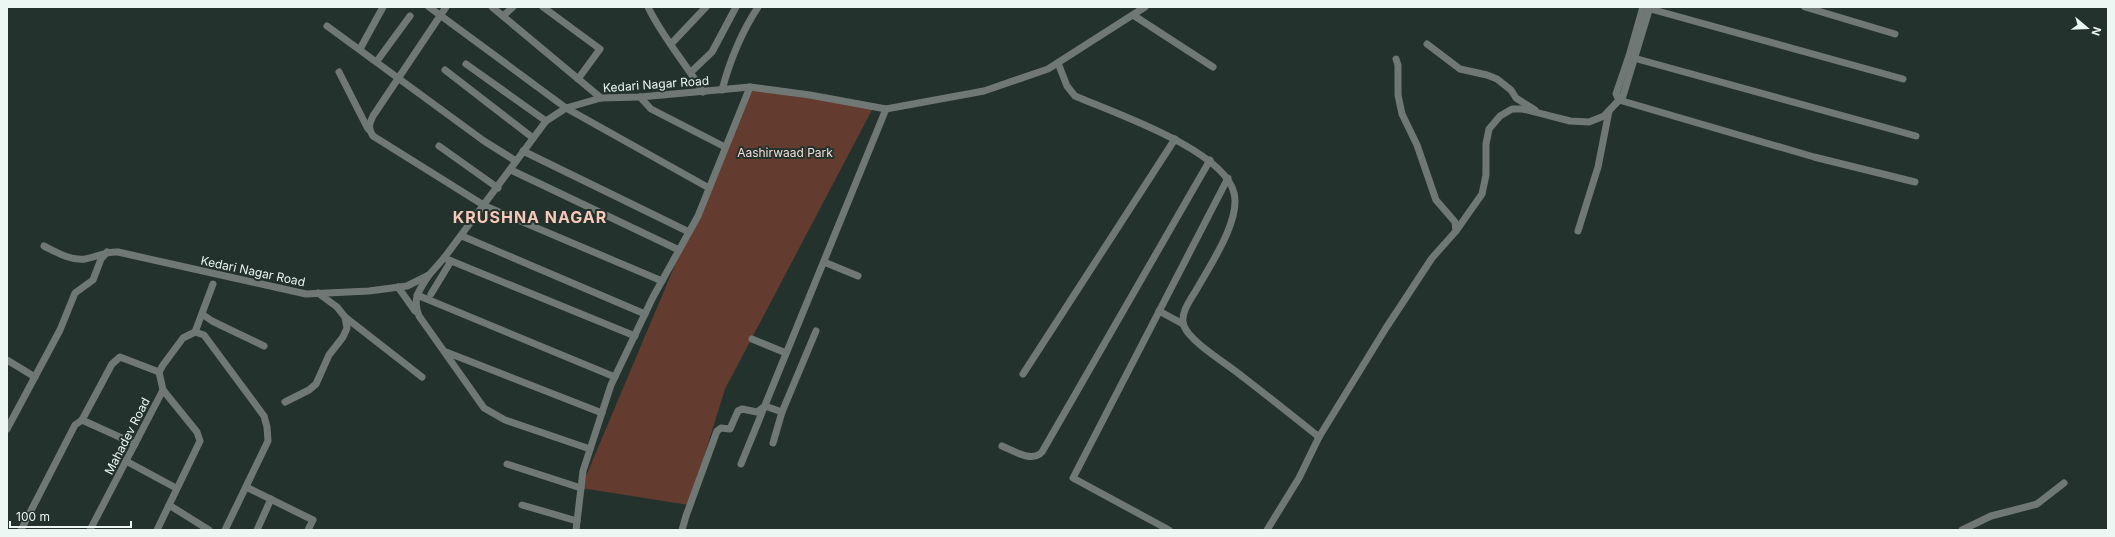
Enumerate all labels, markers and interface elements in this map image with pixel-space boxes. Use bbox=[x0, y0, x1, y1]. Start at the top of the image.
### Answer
north arrow bbox=[2067, 8, 2107, 48]
text: N bbox=[2088, 25, 2104, 38]
street label: Kedari Nagar Road bbox=[602, 73, 710, 95]
park label: Aashirwaad Park bbox=[737, 145, 833, 160]
district label: KRUSHNA NAGAR bbox=[453, 207, 607, 227]
street label: Kedari Nagar Road bbox=[199, 253, 307, 289]
street label: Mahadev Road bbox=[101, 395, 153, 477]
scale bar bbox=[10, 503, 131, 529]
text: 100 m bbox=[16, 509, 50, 524]

